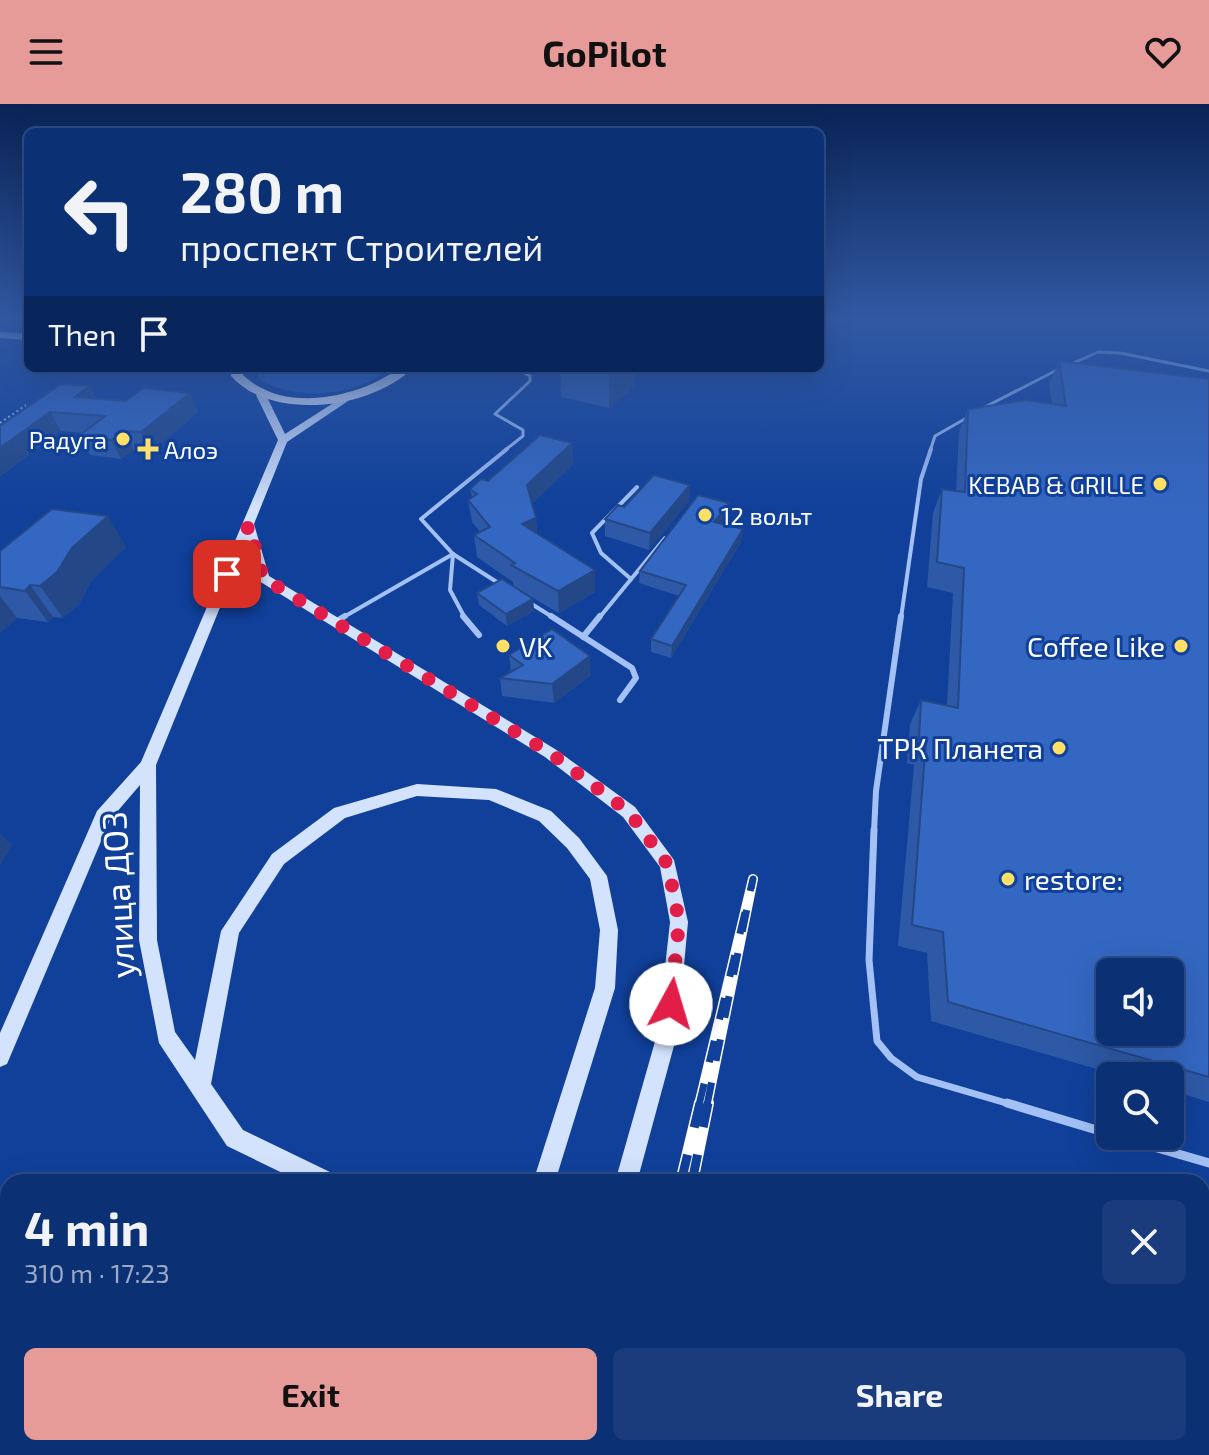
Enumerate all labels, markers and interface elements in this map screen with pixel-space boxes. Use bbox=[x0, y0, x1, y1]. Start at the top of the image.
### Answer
icon: menu bbox=[24, 30, 68, 74]
icon: heart bbox=[1141, 30, 1185, 74]
text: GoPilot bbox=[542, 31, 667, 74]
text: 280 m bbox=[180, 157, 344, 224]
icon: left bbox=[48, 160, 152, 264]
text: проспект Строителей bbox=[180, 225, 544, 268]
icon: arrive bbox=[132, 312, 176, 356]
text: Then bbox=[48, 316, 116, 352]
place label: Радуга bbox=[29, 425, 107, 455]
marker: Радуга bbox=[114, 430, 132, 448]
place label: Алоэ bbox=[164, 435, 218, 464]
marker: Алоэ bbox=[139, 440, 157, 458]
place label: KEBAB & GRILLE bbox=[968, 470, 1144, 499]
marker: KEBAB & GRILLE bbox=[1151, 475, 1169, 493]
place label: 12 вольт bbox=[721, 501, 813, 530]
marker: 12 вольт bbox=[696, 506, 714, 524]
pin bbox=[193, 540, 261, 608]
icon: arrive bbox=[205, 552, 249, 596]
place label: VK bbox=[519, 629, 553, 663]
place label: Coffee Like bbox=[1027, 629, 1165, 663]
marker: VK bbox=[494, 637, 512, 655]
marker: Coffee Like bbox=[1172, 637, 1190, 655]
place label: ТРК Планета bbox=[877, 731, 1043, 765]
marker: ТРК Планета bbox=[1050, 739, 1068, 757]
street label: улица ДОЗ bbox=[92, 810, 143, 979]
place label: restore: bbox=[1024, 862, 1123, 896]
marker: restore: bbox=[999, 870, 1017, 888]
map controls bbox=[1096, 958, 1184, 1150]
button: sound bbox=[1096, 958, 1184, 1046]
position arrow bbox=[629, 962, 713, 1046]
button: search bbox=[1096, 1062, 1184, 1150]
text: 4 min bbox=[24, 1198, 149, 1256]
button: close bbox=[1102, 1200, 1186, 1284]
text: 310 m · 17:23 bbox=[24, 1257, 170, 1288]
button: Exit bbox=[24, 1348, 597, 1440]
button: Share bbox=[613, 1348, 1186, 1440]

